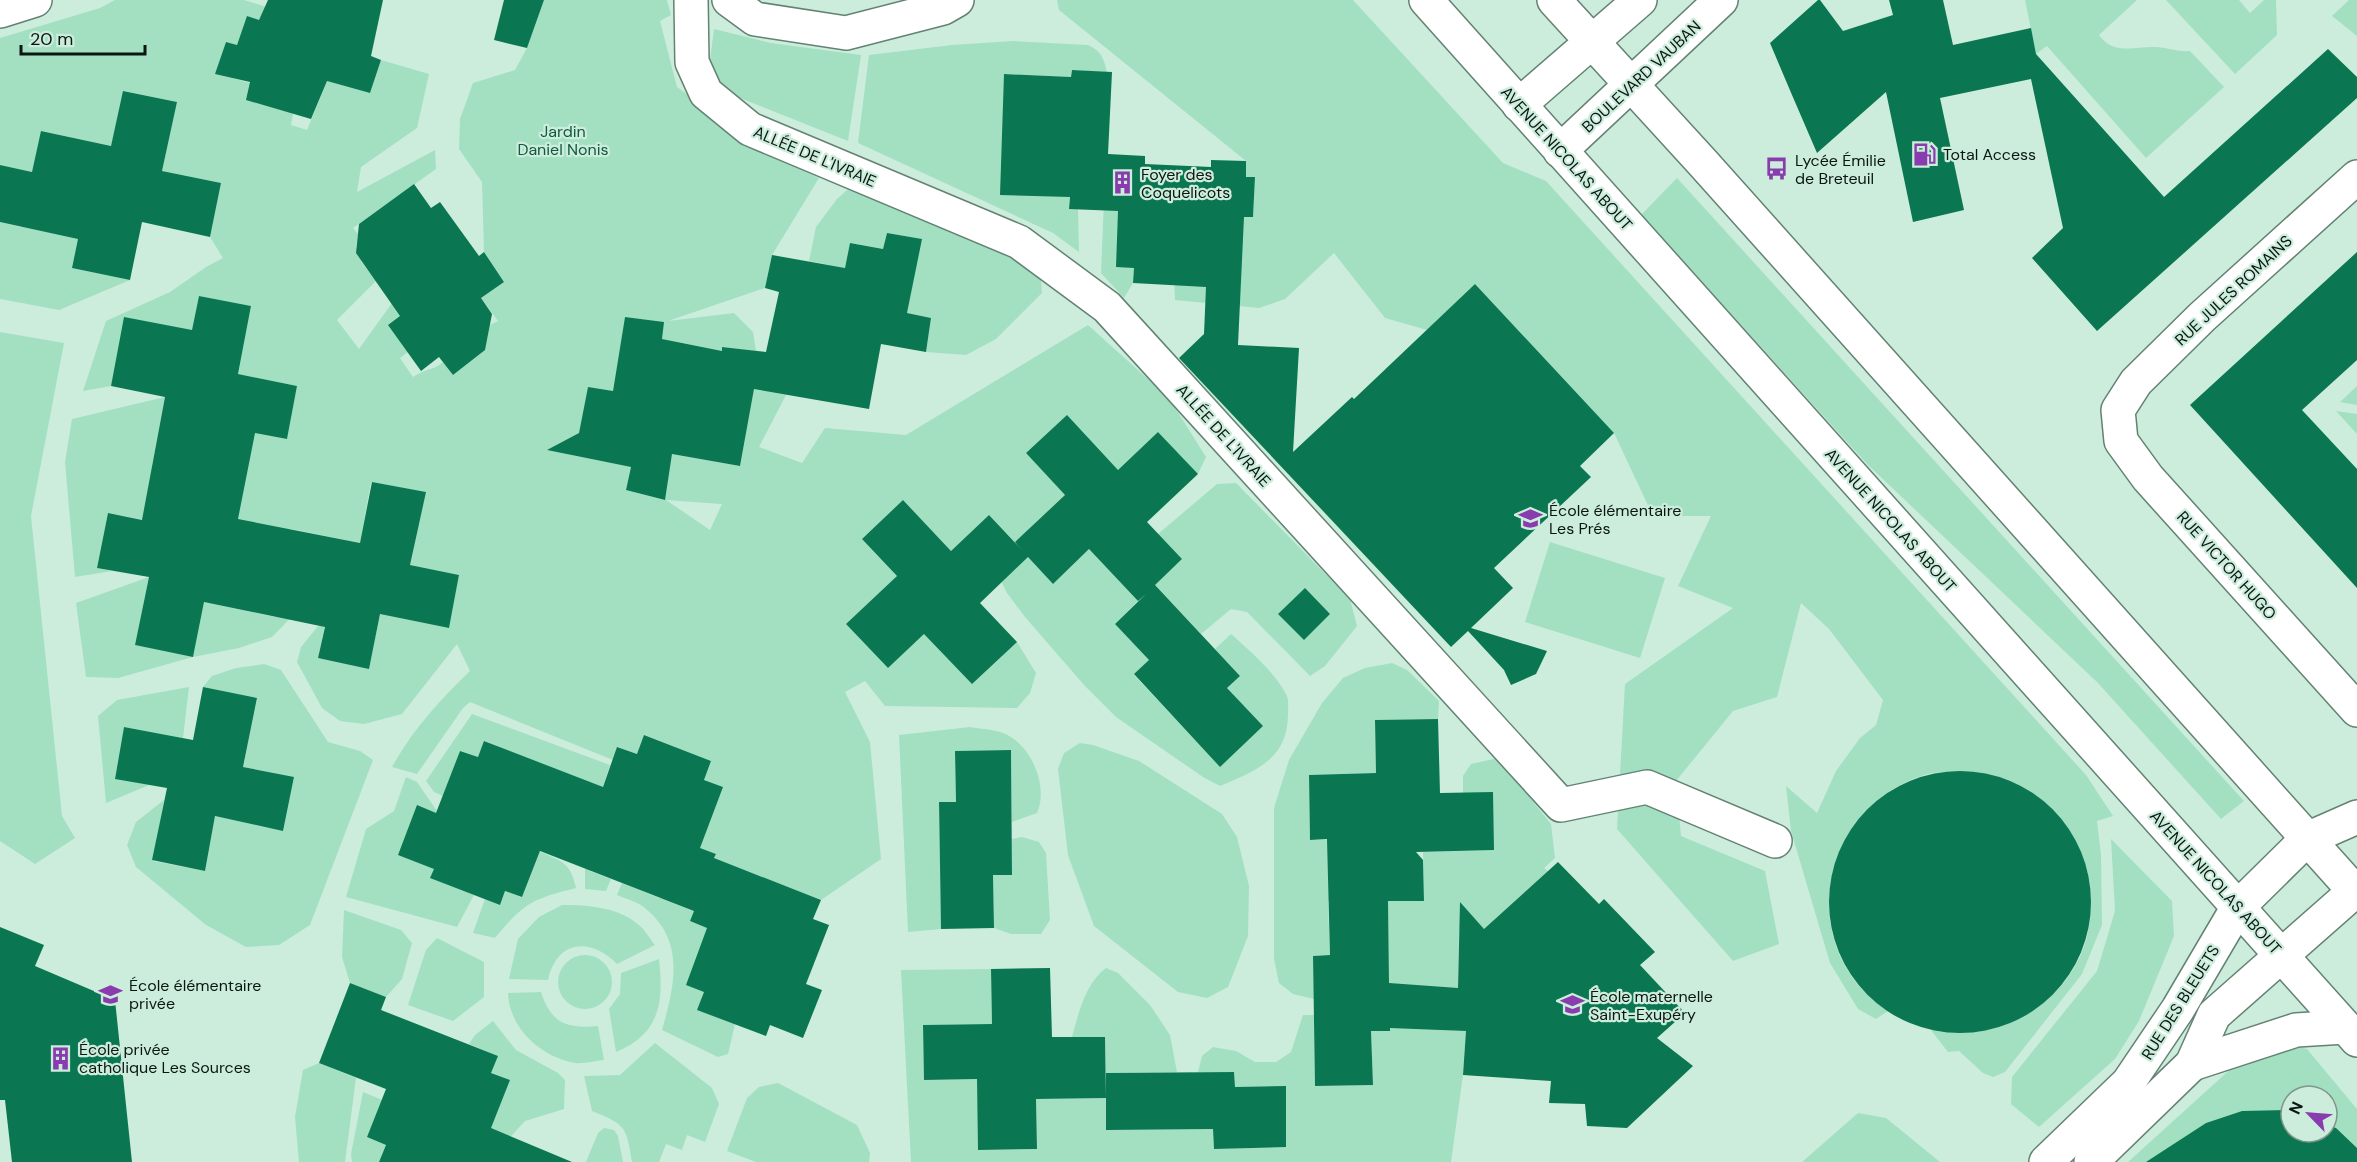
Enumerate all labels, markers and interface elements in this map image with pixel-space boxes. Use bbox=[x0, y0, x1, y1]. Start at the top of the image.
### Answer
street label: BOULEVARD VAUBAN bbox=[1577, 16, 1705, 137]
scale bar bbox=[21, 18, 146, 56]
text: 20 m bbox=[30, 27, 73, 51]
street label: AVENUE NICOLAS ABOUT bbox=[1496, 82, 1637, 235]
park label: Jardin Daniel Nonis bbox=[517, 121, 609, 160]
street label: ALLÉE DE L'IVRAIE bbox=[750, 121, 879, 192]
fuel station icon: Total Access bbox=[1912, 141, 1938, 167]
place label: Total Access bbox=[1943, 144, 2036, 165]
place label: Lycée Émilie de Breteuil bbox=[1795, 150, 1886, 189]
bus stop icon: Lycée Émilie de Breteuil bbox=[1764, 156, 1790, 182]
place label: Foyer des Coquelicots bbox=[1141, 164, 1230, 203]
building icon: Foyer des Coquelicots bbox=[1110, 170, 1136, 196]
street label: RUE JULES ROMAINS bbox=[2170, 231, 2296, 350]
street label: ALLÉE DE L'IVRAIE bbox=[1172, 379, 1275, 491]
street label: AVENUE NICOLAS ABOUT bbox=[1820, 444, 1961, 597]
place label: École élémentaire Les Prés bbox=[1549, 500, 1681, 539]
school or university icon: École élémentaire Les Prés bbox=[1518, 506, 1544, 532]
street label: RUE VICTOR HUGO bbox=[2172, 507, 2281, 624]
street label: AVENUE NICOLAS ABOUT bbox=[2145, 806, 2286, 959]
street label: RUE DES BLEUETS bbox=[2137, 941, 2224, 1064]
place label: École élémentaire privée bbox=[129, 975, 261, 1014]
school or university icon: École élémentaire privée bbox=[98, 981, 124, 1007]
place label: École maternelle Saint-Exupéry bbox=[1590, 986, 1713, 1025]
school or university icon: École maternelle Saint-Exupéry bbox=[1559, 992, 1585, 1018]
place label: École privée catholique Les Sources bbox=[79, 1039, 251, 1078]
building icon: École privée catholique Les Sources bbox=[48, 1045, 74, 1071]
north arrow bbox=[2279, 1084, 2339, 1144]
text: N bbox=[2284, 1098, 2308, 1118]

